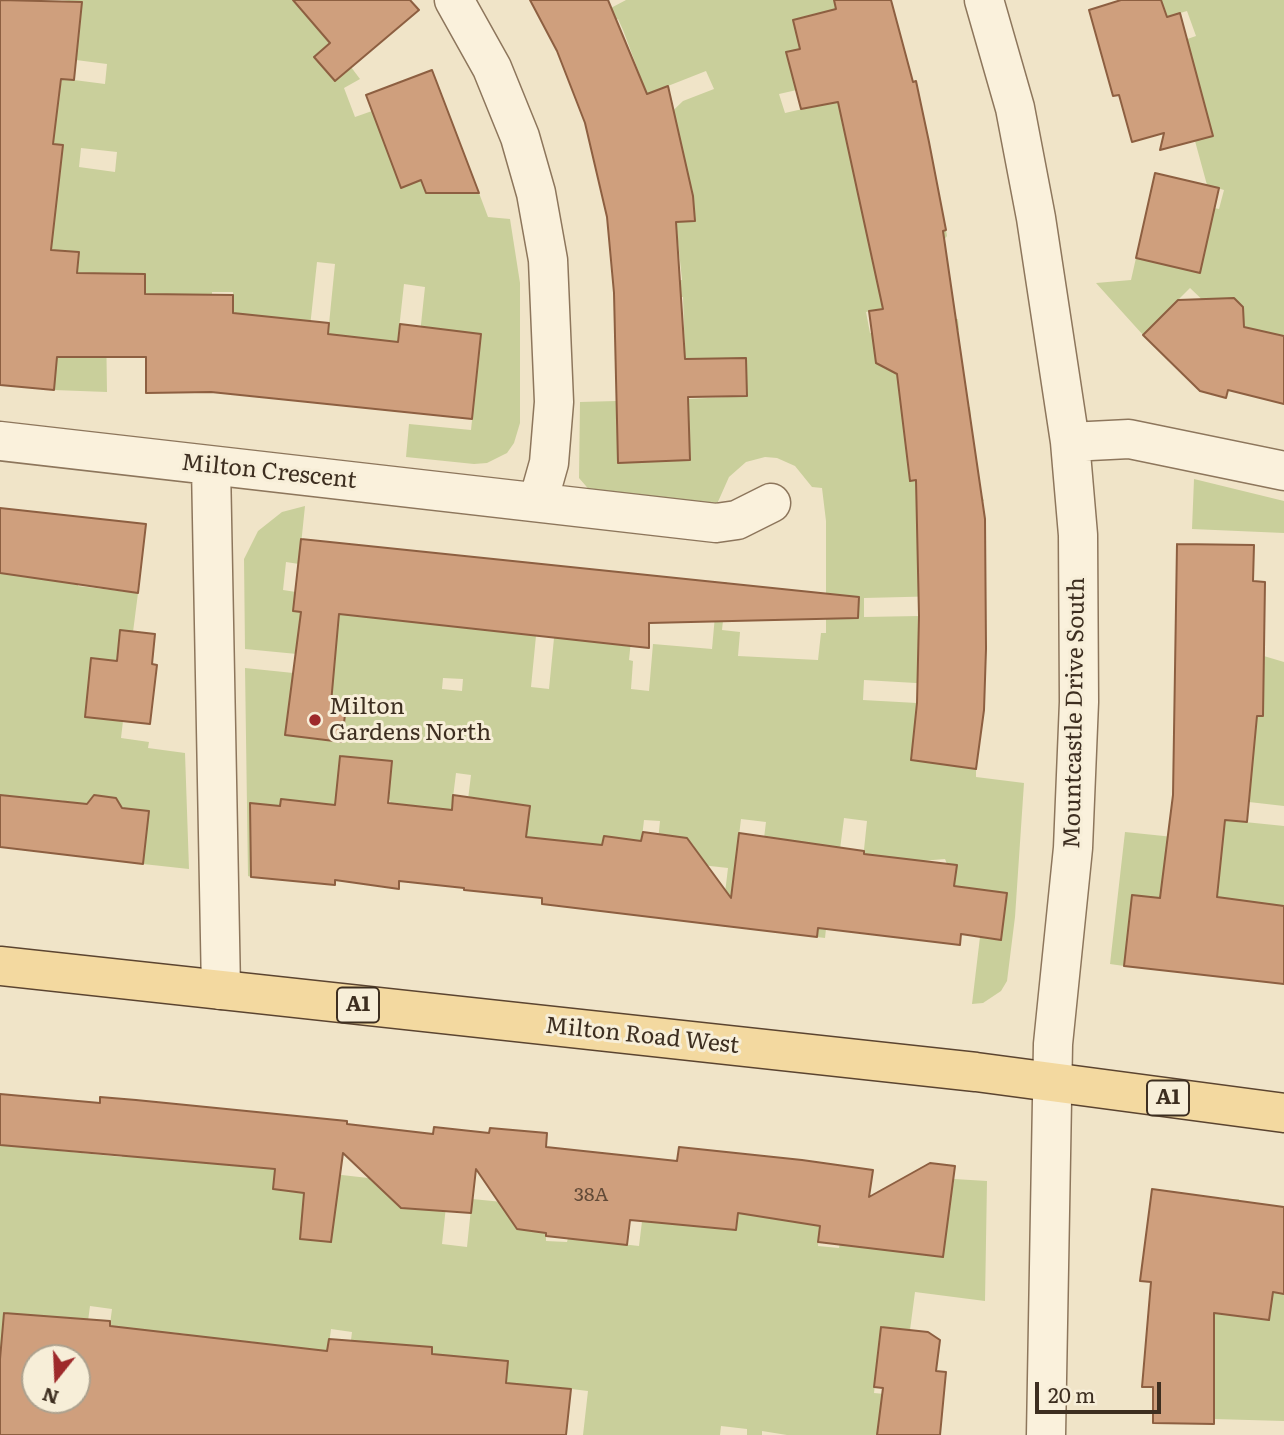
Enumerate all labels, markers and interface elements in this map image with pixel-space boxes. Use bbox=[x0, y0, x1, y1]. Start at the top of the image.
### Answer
street label: Milton Crescent bbox=[180, 449, 358, 495]
street label: Mountcastle Drive South bbox=[1059, 577, 1091, 849]
place label: Milton Gardens North bbox=[329, 693, 491, 747]
marker: Milton Gardens North bbox=[307, 712, 323, 728]
road number: A1 bbox=[337, 988, 379, 1023]
street label: Milton Road West bbox=[544, 1012, 740, 1060]
road number: A1 bbox=[1147, 1080, 1189, 1116]
house number: 38A bbox=[574, 1184, 608, 1206]
north arrow bbox=[21, 1344, 91, 1414]
scale bar bbox=[1039, 1368, 1165, 1412]
text: 20 m bbox=[1048, 1378, 1095, 1409]
text: N bbox=[38, 1381, 62, 1413]

